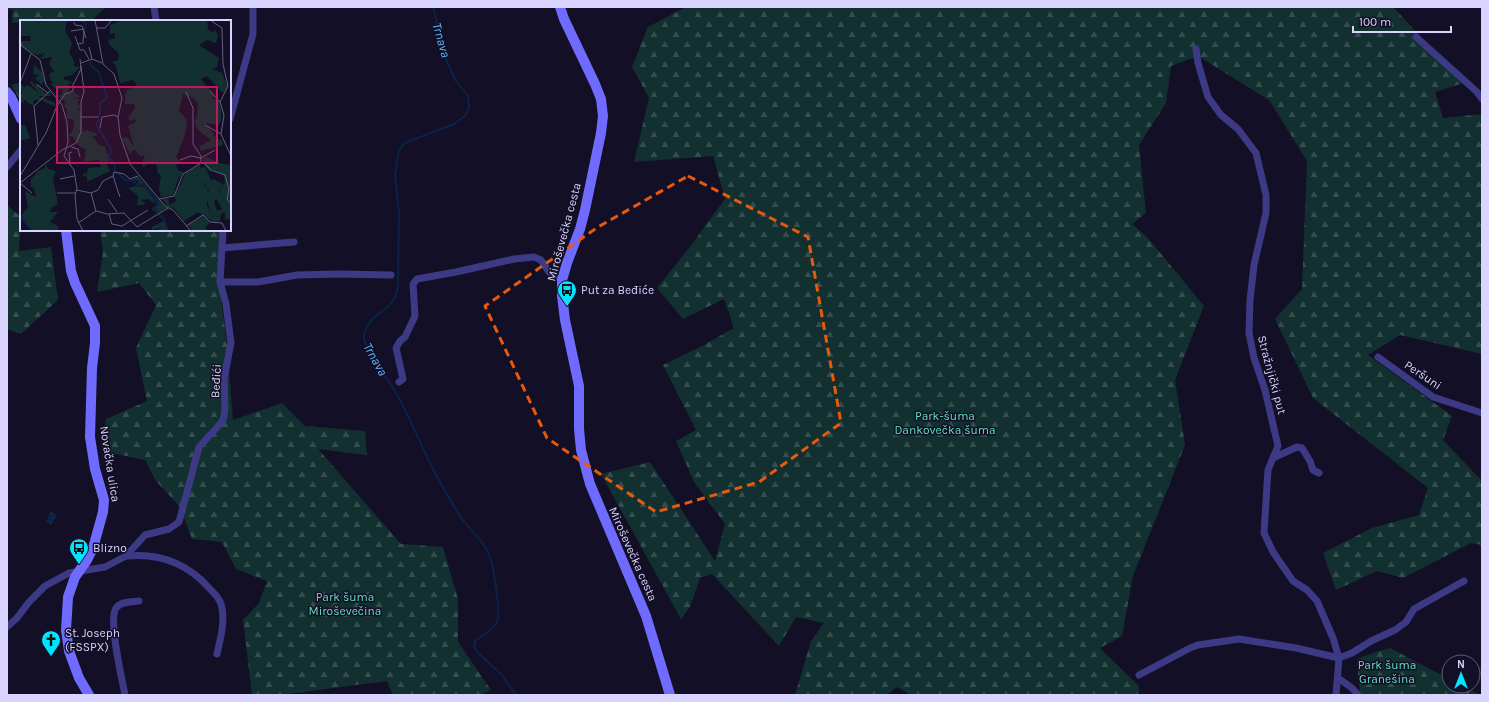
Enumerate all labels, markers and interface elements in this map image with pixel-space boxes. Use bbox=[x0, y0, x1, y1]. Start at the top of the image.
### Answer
scale bar bbox=[1353, 8, 1451, 34]
text: 100 m bbox=[1359, 15, 1391, 29]
inset map bbox=[20, 20, 231, 231]
water label: Trnava bbox=[429, 21, 454, 60]
street label: Miroševečka cesta bbox=[544, 181, 584, 283]
bus stop icon: Put za Beđiće bbox=[556, 279, 578, 307]
place label: Put za Beđiće bbox=[581, 283, 654, 297]
street label: Stražnjički put bbox=[1255, 334, 1289, 416]
water label: Trnava bbox=[360, 340, 391, 379]
street label: Peršuni bbox=[1402, 358, 1444, 392]
street label: Beđići bbox=[208, 364, 224, 398]
park label: Park-šuma Dankovečka šuma bbox=[894, 409, 996, 437]
street label: Novačka ulica bbox=[97, 425, 123, 503]
street label: Miroševečka cesta bbox=[606, 505, 660, 603]
bus stop icon: Blizno bbox=[68, 537, 90, 565]
place label: Blizno bbox=[93, 541, 127, 555]
park label: Park šuma Miroševečina bbox=[309, 590, 381, 618]
place label: St. Joseph (FSSPX) bbox=[65, 626, 120, 654]
church icon: St. Joseph (FSSPX) bbox=[40, 629, 62, 657]
north arrow bbox=[1441, 654, 1481, 694]
park label: Park šuma Granešina bbox=[1358, 658, 1416, 686]
text: N bbox=[1457, 658, 1465, 671]

